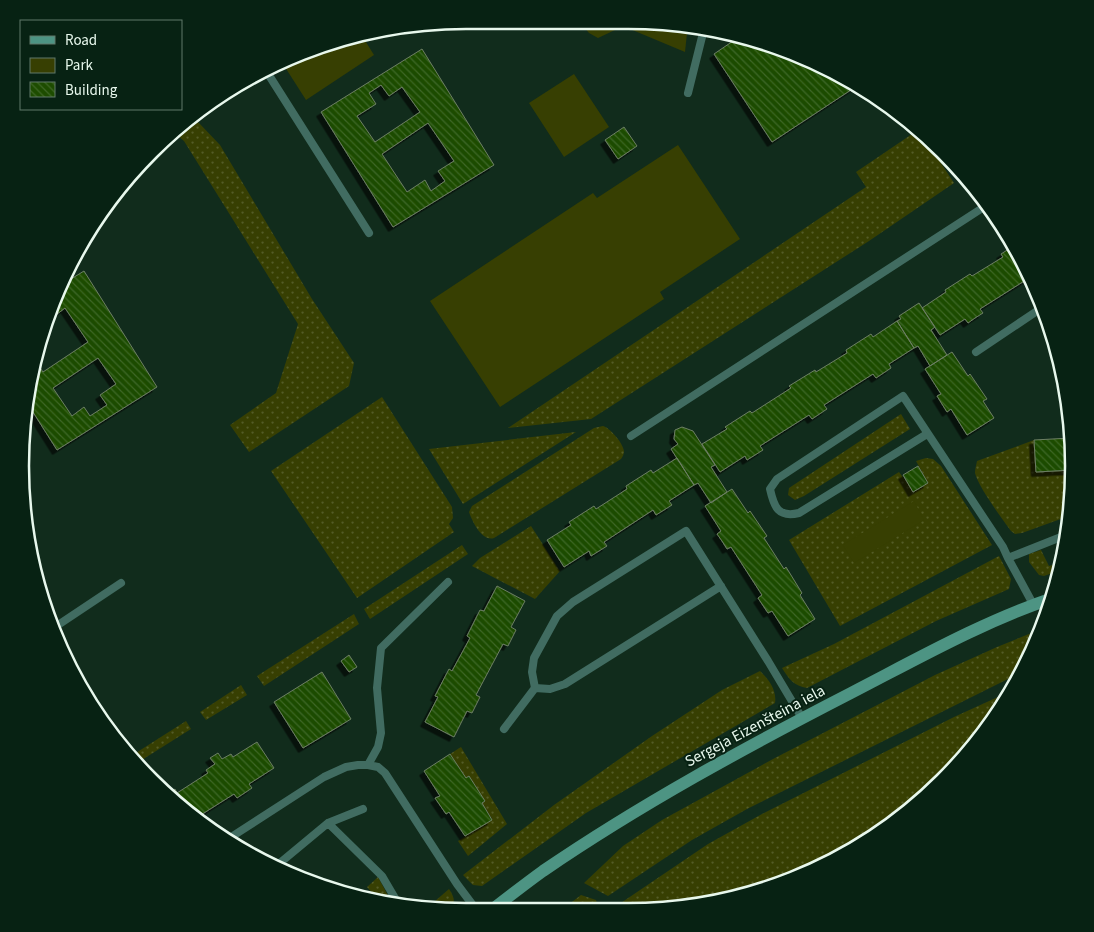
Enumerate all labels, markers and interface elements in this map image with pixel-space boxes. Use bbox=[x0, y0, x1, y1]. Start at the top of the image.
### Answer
legend bbox=[20, 20, 182, 110]
text: Road bbox=[65, 30, 97, 51]
text: Park bbox=[65, 55, 94, 76]
text: Building bbox=[65, 80, 118, 101]
street label: Sergeja Eizenšteina iela bbox=[681, 680, 829, 772]

